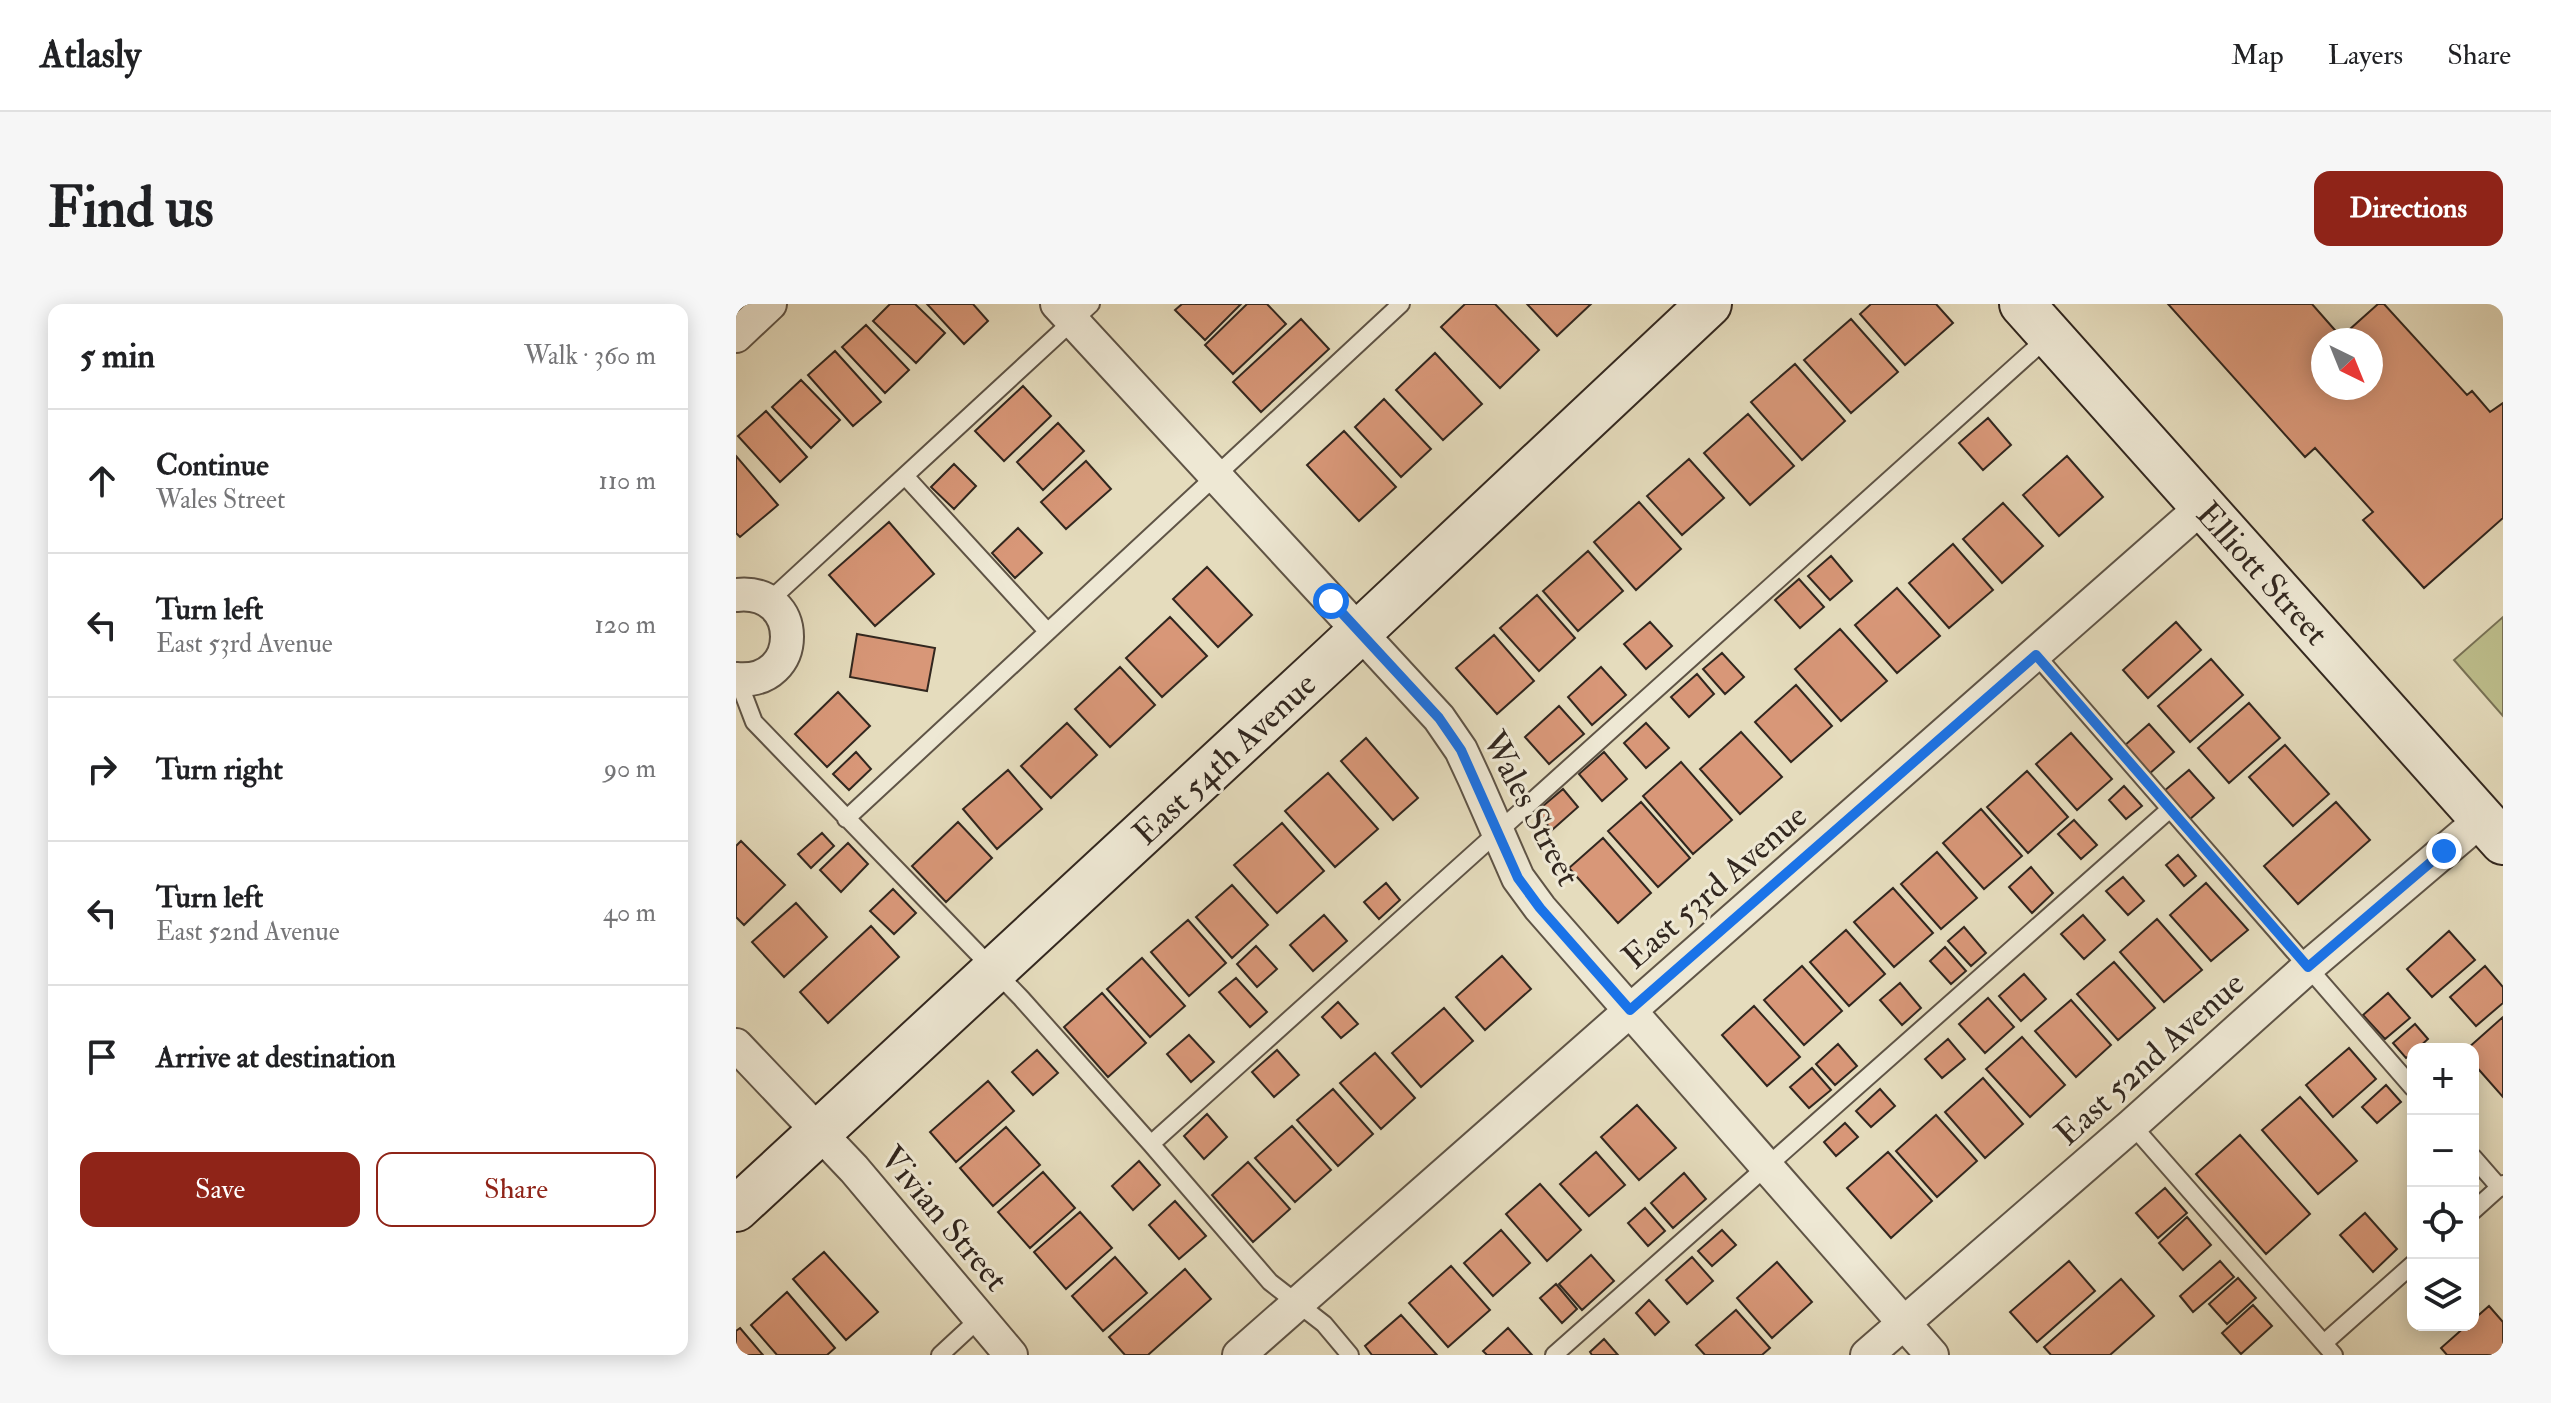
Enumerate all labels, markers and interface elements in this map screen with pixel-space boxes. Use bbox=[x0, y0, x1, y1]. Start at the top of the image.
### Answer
text: Atlasly bbox=[40, 31, 141, 79]
text: Map bbox=[2231, 38, 2284, 73]
text: Layers bbox=[2328, 38, 2403, 73]
text: Share bbox=[2447, 38, 2511, 73]
button: Directions bbox=[2314, 171, 2503, 246]
text: Find us bbox=[48, 173, 214, 244]
north arrow bbox=[2311, 328, 2383, 400]
text: 5 min bbox=[80, 335, 155, 378]
text: Walk · 360 m bbox=[524, 340, 656, 372]
text: Continue bbox=[156, 447, 269, 484]
icon: ahead bbox=[80, 459, 124, 503]
text: 110 m bbox=[599, 465, 656, 497]
text: Wales Street bbox=[156, 484, 285, 516]
street label: Elliott Street bbox=[2186, 493, 2338, 655]
route start bbox=[1313, 583, 1349, 619]
text: Turn left bbox=[156, 591, 263, 628]
icon: left bbox=[80, 603, 124, 647]
text: 120 m bbox=[595, 609, 656, 641]
text: East 53rd Avenue bbox=[156, 628, 333, 660]
street label: East 54th Avenue bbox=[1124, 663, 1326, 855]
street label: Wales Street bbox=[1472, 723, 1589, 893]
icon: right bbox=[80, 747, 124, 791]
text: Turn right bbox=[156, 751, 283, 788]
text: 90 m bbox=[604, 753, 656, 785]
street label: East 53rd Avenue bbox=[1614, 795, 1816, 979]
route end bbox=[2426, 833, 2462, 869]
text: Turn left bbox=[156, 879, 263, 916]
icon: left bbox=[80, 891, 124, 935]
text: 40 m bbox=[603, 897, 656, 929]
text: East 52nd Avenue bbox=[156, 916, 340, 948]
street label: East 52nd Avenue bbox=[2046, 963, 2254, 1155]
icon: arrive bbox=[80, 1035, 124, 1079]
text: Arrive at destination bbox=[156, 1039, 396, 1076]
map controls bbox=[2407, 1043, 2479, 1331]
button: + bbox=[2407, 1043, 2479, 1115]
button: − bbox=[2407, 1115, 2479, 1187]
street label: Vivian Street bbox=[870, 1137, 1017, 1301]
button: Save bbox=[80, 1152, 360, 1227]
button: Share bbox=[376, 1152, 656, 1227]
button: locate bbox=[2407, 1187, 2479, 1259]
button: layers bbox=[2407, 1259, 2479, 1331]

